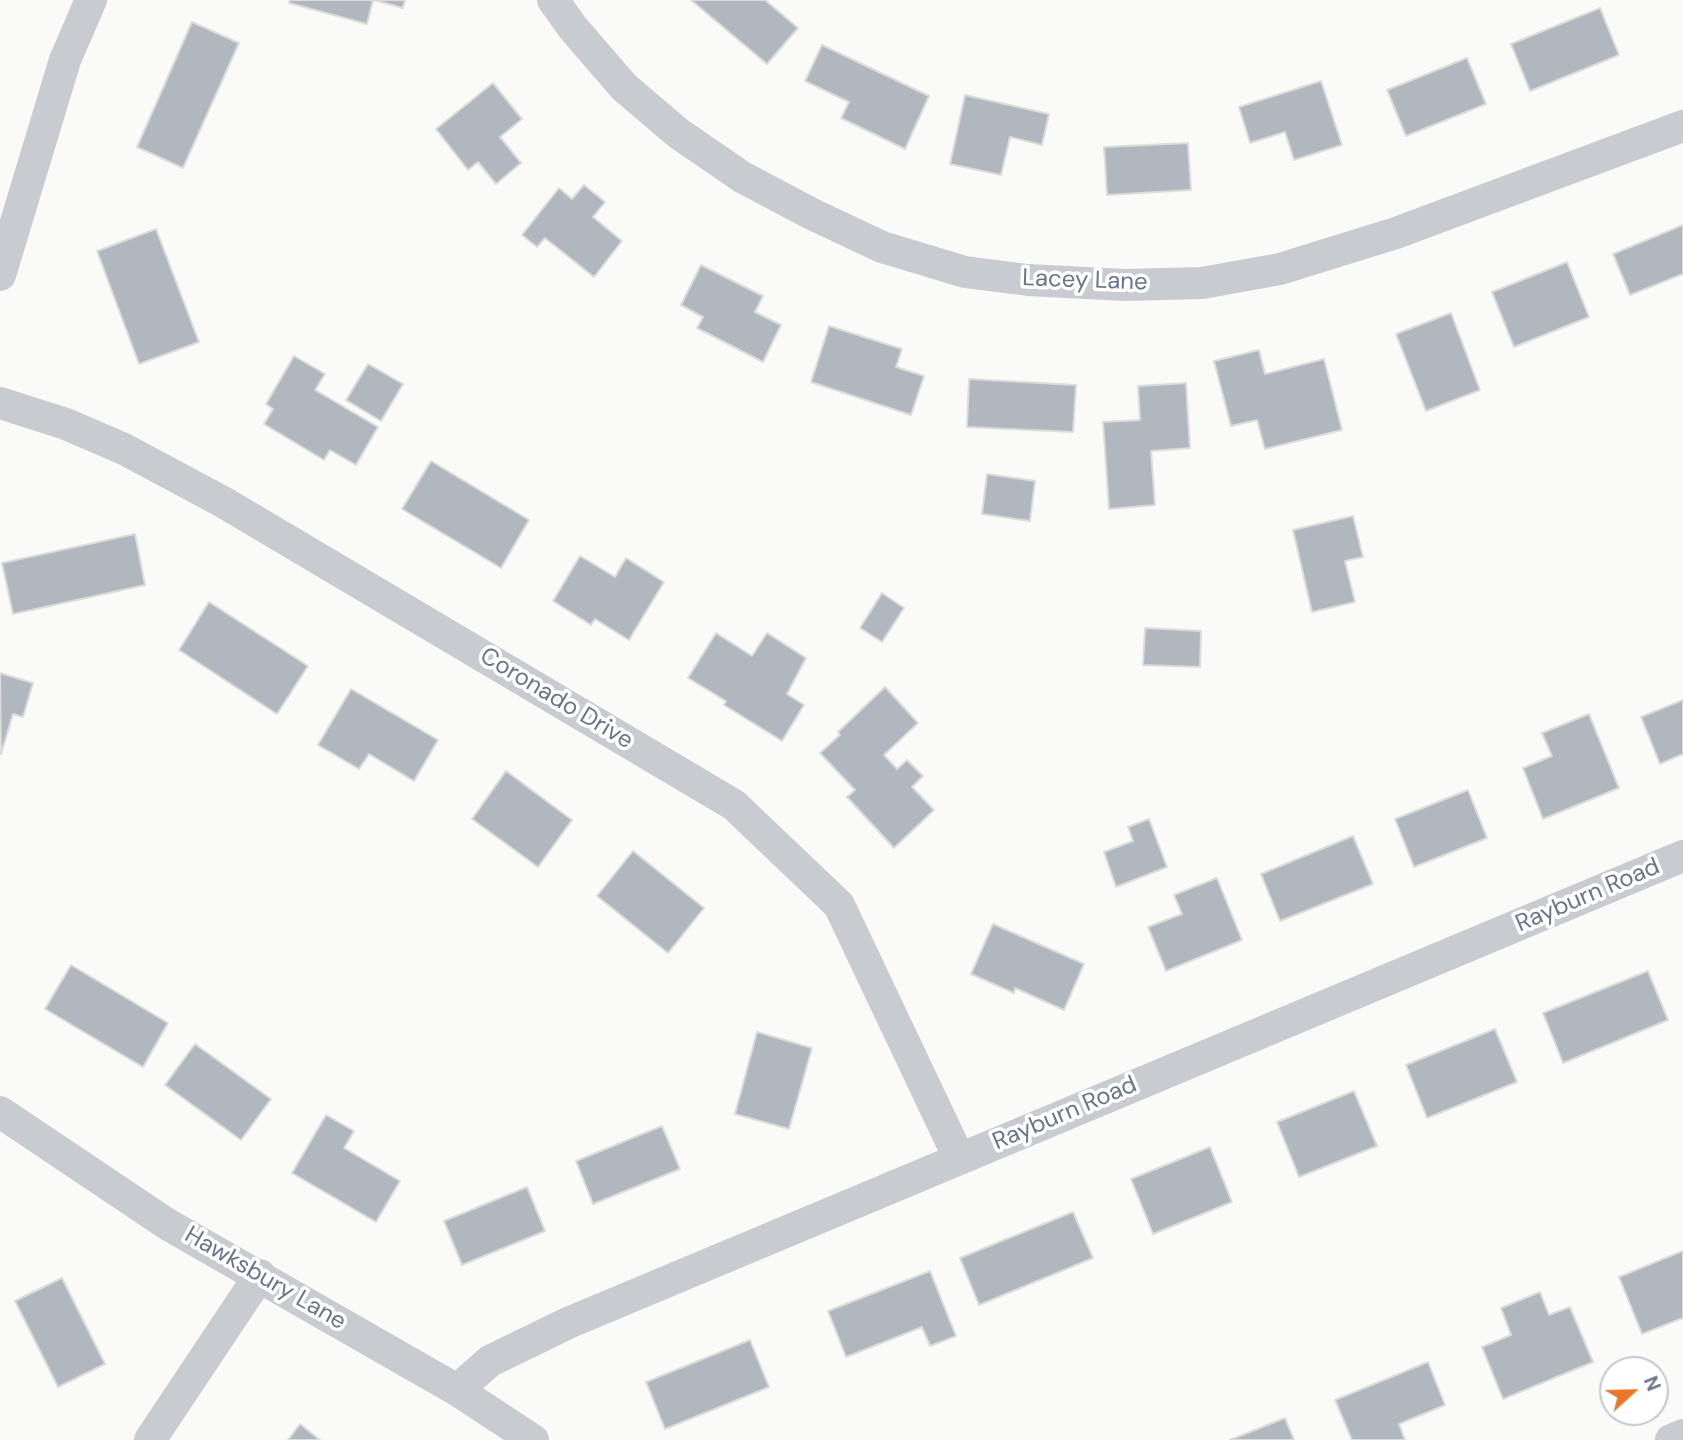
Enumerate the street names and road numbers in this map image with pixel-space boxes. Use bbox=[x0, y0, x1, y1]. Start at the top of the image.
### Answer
street label: Lacey Lane bbox=[1022, 264, 1148, 298]
street label: Coronado Drive bbox=[474, 642, 638, 756]
street label: Rayburn Road bbox=[1512, 853, 1664, 939]
street label: Rayburn Road bbox=[989, 1071, 1141, 1157]
street label: Hawksbury Lane bbox=[179, 1221, 351, 1337]

